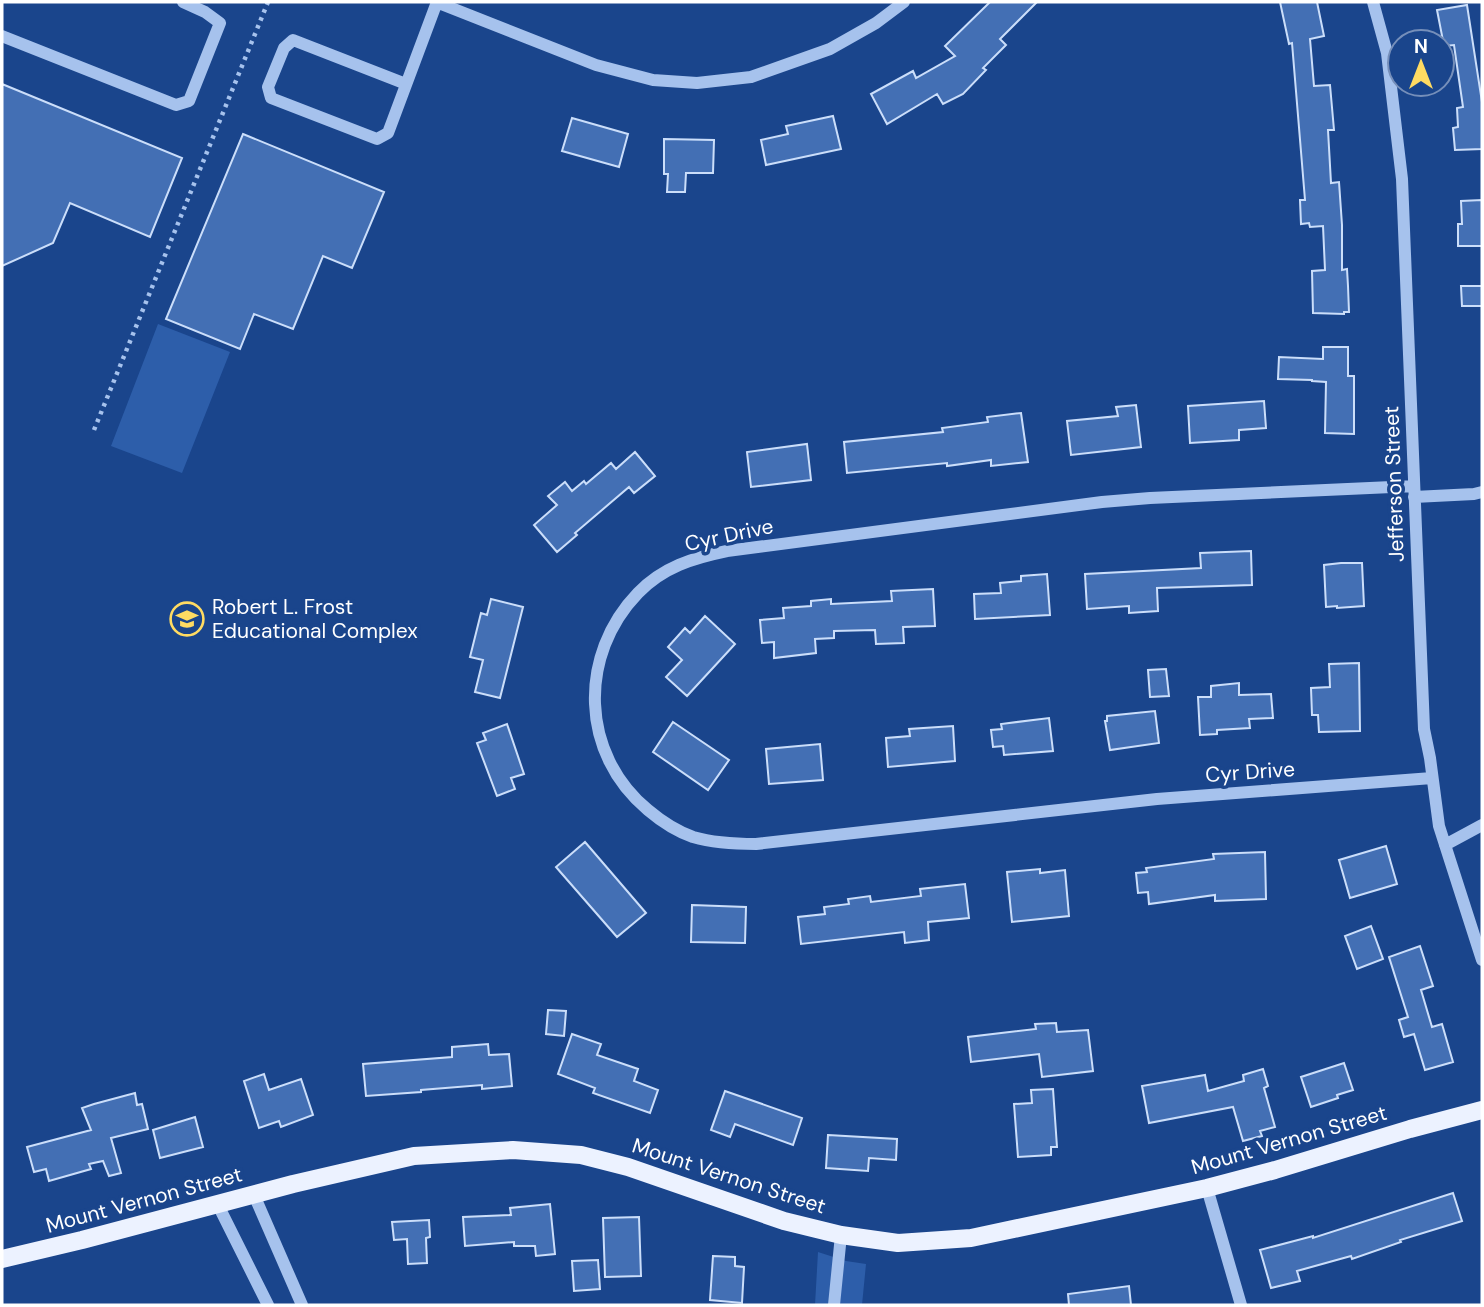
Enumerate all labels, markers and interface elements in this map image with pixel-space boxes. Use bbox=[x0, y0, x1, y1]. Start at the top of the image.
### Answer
north arrow bbox=[1386, 28, 1456, 98]
text: N bbox=[1414, 34, 1428, 59]
street label: Jefferson Street bbox=[1377, 405, 1411, 563]
street label: Cyr Drive bbox=[682, 512, 776, 558]
place label: Robert L. Frost Educational Complex bbox=[212, 593, 418, 645]
school or university icon: Robert L. Frost Educational Complex bbox=[168, 600, 206, 638]
street label: Cyr Drive bbox=[1204, 755, 1296, 789]
street label: Mount Vernon Street bbox=[1188, 1099, 1390, 1181]
street label: Mount Vernon Street bbox=[629, 1131, 829, 1221]
street label: Mount Vernon Street bbox=[43, 1160, 245, 1240]

